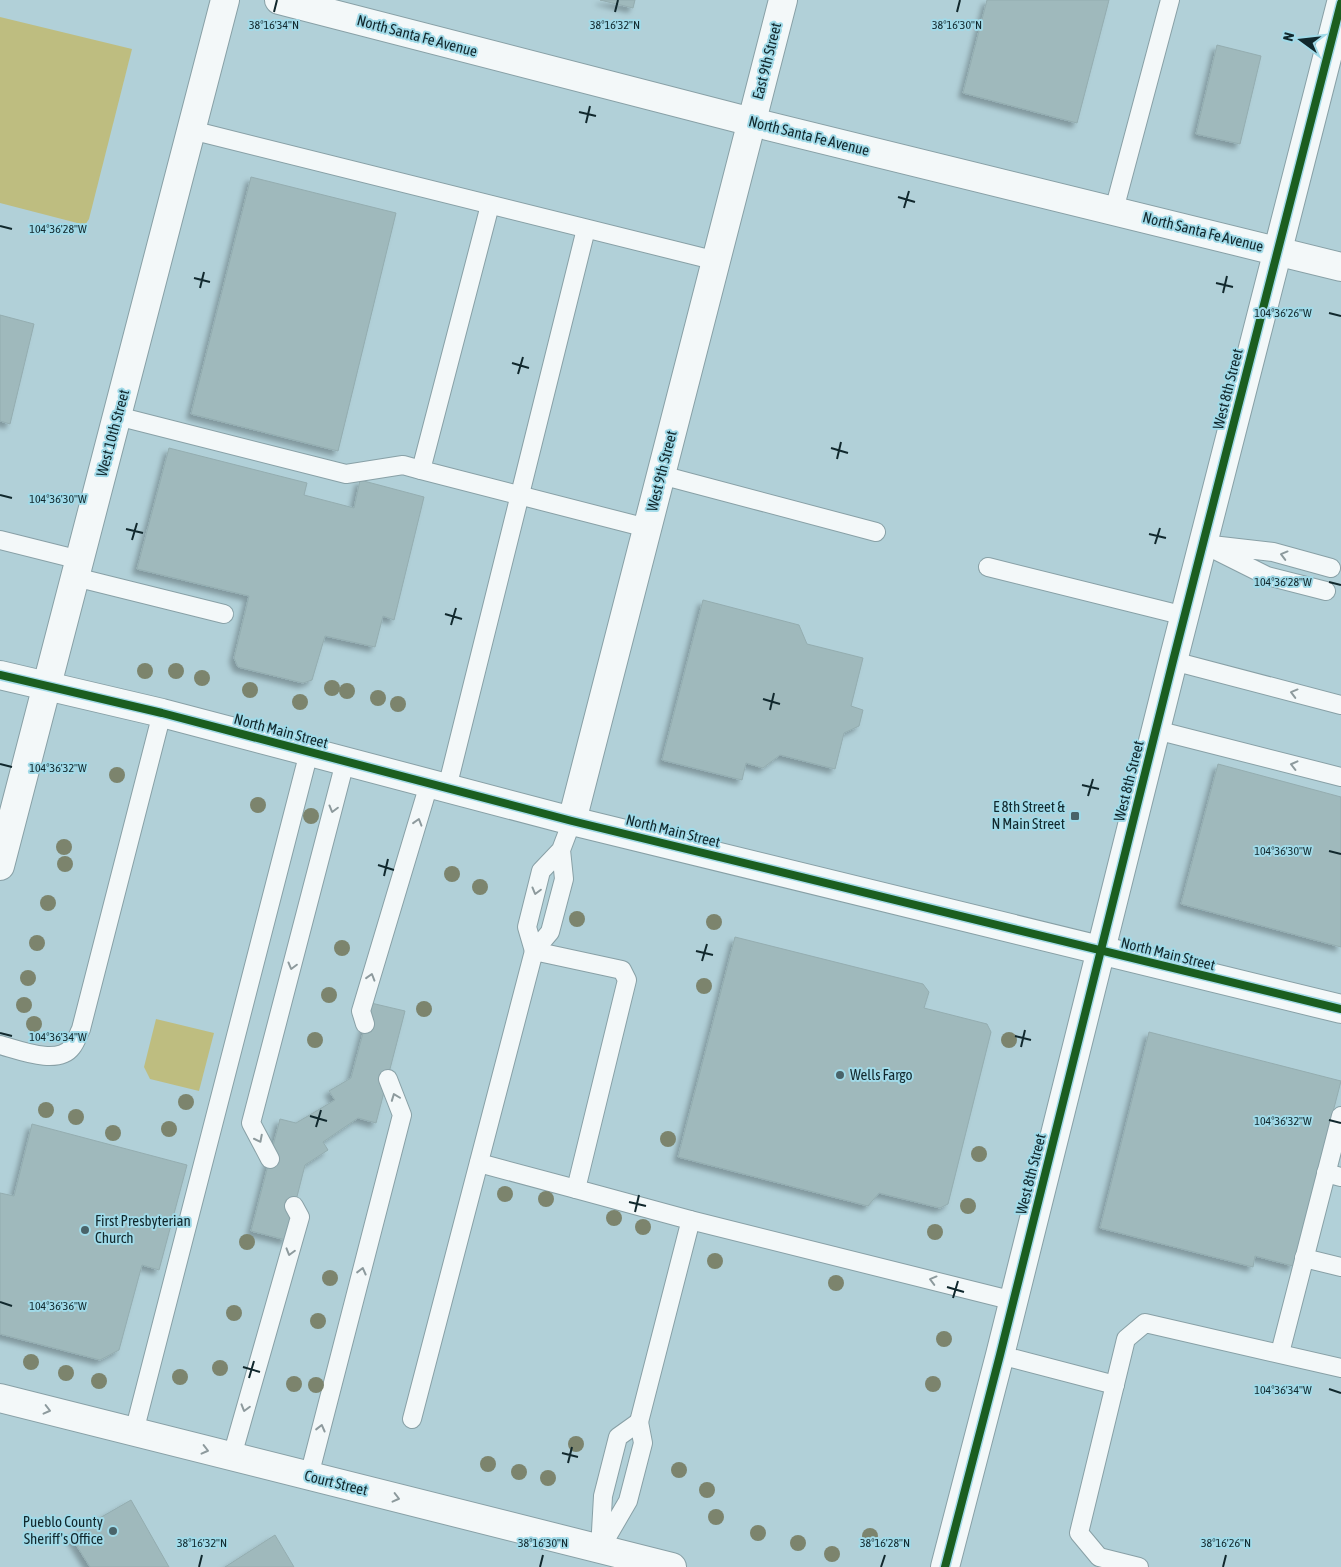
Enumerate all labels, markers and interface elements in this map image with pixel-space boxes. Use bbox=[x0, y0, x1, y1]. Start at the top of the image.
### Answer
street label: North Santa Fe Avenue bbox=[355, 11, 479, 60]
north arrow bbox=[1276, 15, 1326, 65]
text: 38°16'34"N bbox=[249, 18, 299, 32]
text: 38°16'32"N bbox=[590, 18, 640, 32]
text: 38°16'30"N bbox=[932, 18, 982, 32]
street label: East 9th Street bbox=[749, 21, 784, 101]
text: N bbox=[1280, 31, 1297, 43]
street label: North Santa Fe Avenue bbox=[747, 112, 871, 159]
street label: North Santa Fe Avenue bbox=[1141, 208, 1265, 255]
text: 104°36'28"W bbox=[29, 222, 87, 236]
text: 104°36'26"W bbox=[1254, 306, 1312, 320]
street label: West 8th Street bbox=[1209, 347, 1246, 431]
street label: West 10th Street bbox=[93, 387, 132, 478]
street label: West 9th Street bbox=[643, 429, 680, 513]
text: 104°36'30"W bbox=[29, 492, 87, 506]
one-way arrow bbox=[1281, 551, 1289, 561]
text: 104°36'28"W bbox=[1254, 575, 1312, 589]
one-way arrow bbox=[1290, 688, 1298, 698]
street label: North Main Street bbox=[232, 710, 330, 751]
street label: West 8th Street bbox=[1110, 739, 1147, 823]
one-way arrow bbox=[1289, 760, 1298, 771]
text: 104°36'32"W bbox=[29, 761, 87, 775]
place label: E 8th Street & N Main Street bbox=[991, 798, 1065, 832]
one-way arrow bbox=[328, 804, 339, 813]
marker: E 8th Street & N Main Street bbox=[1069, 810, 1081, 822]
street label: North Main Street bbox=[624, 811, 722, 850]
one-way arrow bbox=[412, 818, 422, 826]
text: 104°36'30"W bbox=[1254, 844, 1312, 858]
one-way arrow bbox=[531, 886, 542, 895]
street label: North Main Street bbox=[1119, 934, 1217, 973]
one-way arrow bbox=[287, 962, 298, 971]
one-way arrow bbox=[365, 974, 375, 982]
text: 104°36'34"W bbox=[29, 1030, 87, 1044]
place label: Wells Fargo bbox=[850, 1066, 912, 1083]
marker: Wells Fargo bbox=[834, 1069, 846, 1081]
one-way arrow bbox=[391, 1094, 401, 1102]
text: 104°36'32"W bbox=[1254, 1114, 1312, 1128]
street label: West 8th Street bbox=[1012, 1132, 1049, 1216]
one-way arrow bbox=[253, 1134, 263, 1143]
place label: First Presbyterian Church bbox=[95, 1212, 191, 1246]
marker: First Presbyterian Church bbox=[79, 1224, 91, 1236]
one-way arrow bbox=[285, 1248, 296, 1257]
one-way arrow bbox=[356, 1268, 366, 1276]
one-way arrow bbox=[928, 1275, 937, 1286]
text: 104°36'36"W bbox=[29, 1299, 87, 1313]
text: 104°36'34"W bbox=[1254, 1383, 1312, 1397]
one-way arrow bbox=[43, 1404, 52, 1415]
one-way arrow bbox=[241, 1404, 251, 1412]
one-way arrow bbox=[315, 1424, 326, 1433]
one-way arrow bbox=[200, 1444, 208, 1454]
street label: Court Street bbox=[303, 1466, 370, 1499]
one-way arrow bbox=[392, 1492, 401, 1503]
place label: Pueblo County Sheriff's Office bbox=[23, 1513, 103, 1547]
marker: Pueblo County Sheriff's Office bbox=[107, 1525, 119, 1537]
text: 38°16'32"N bbox=[177, 1536, 227, 1550]
text: 38°16'30"N bbox=[518, 1536, 568, 1550]
text: 38°16'28"N bbox=[860, 1536, 910, 1550]
text: 38°16'26"N bbox=[1201, 1536, 1251, 1550]

